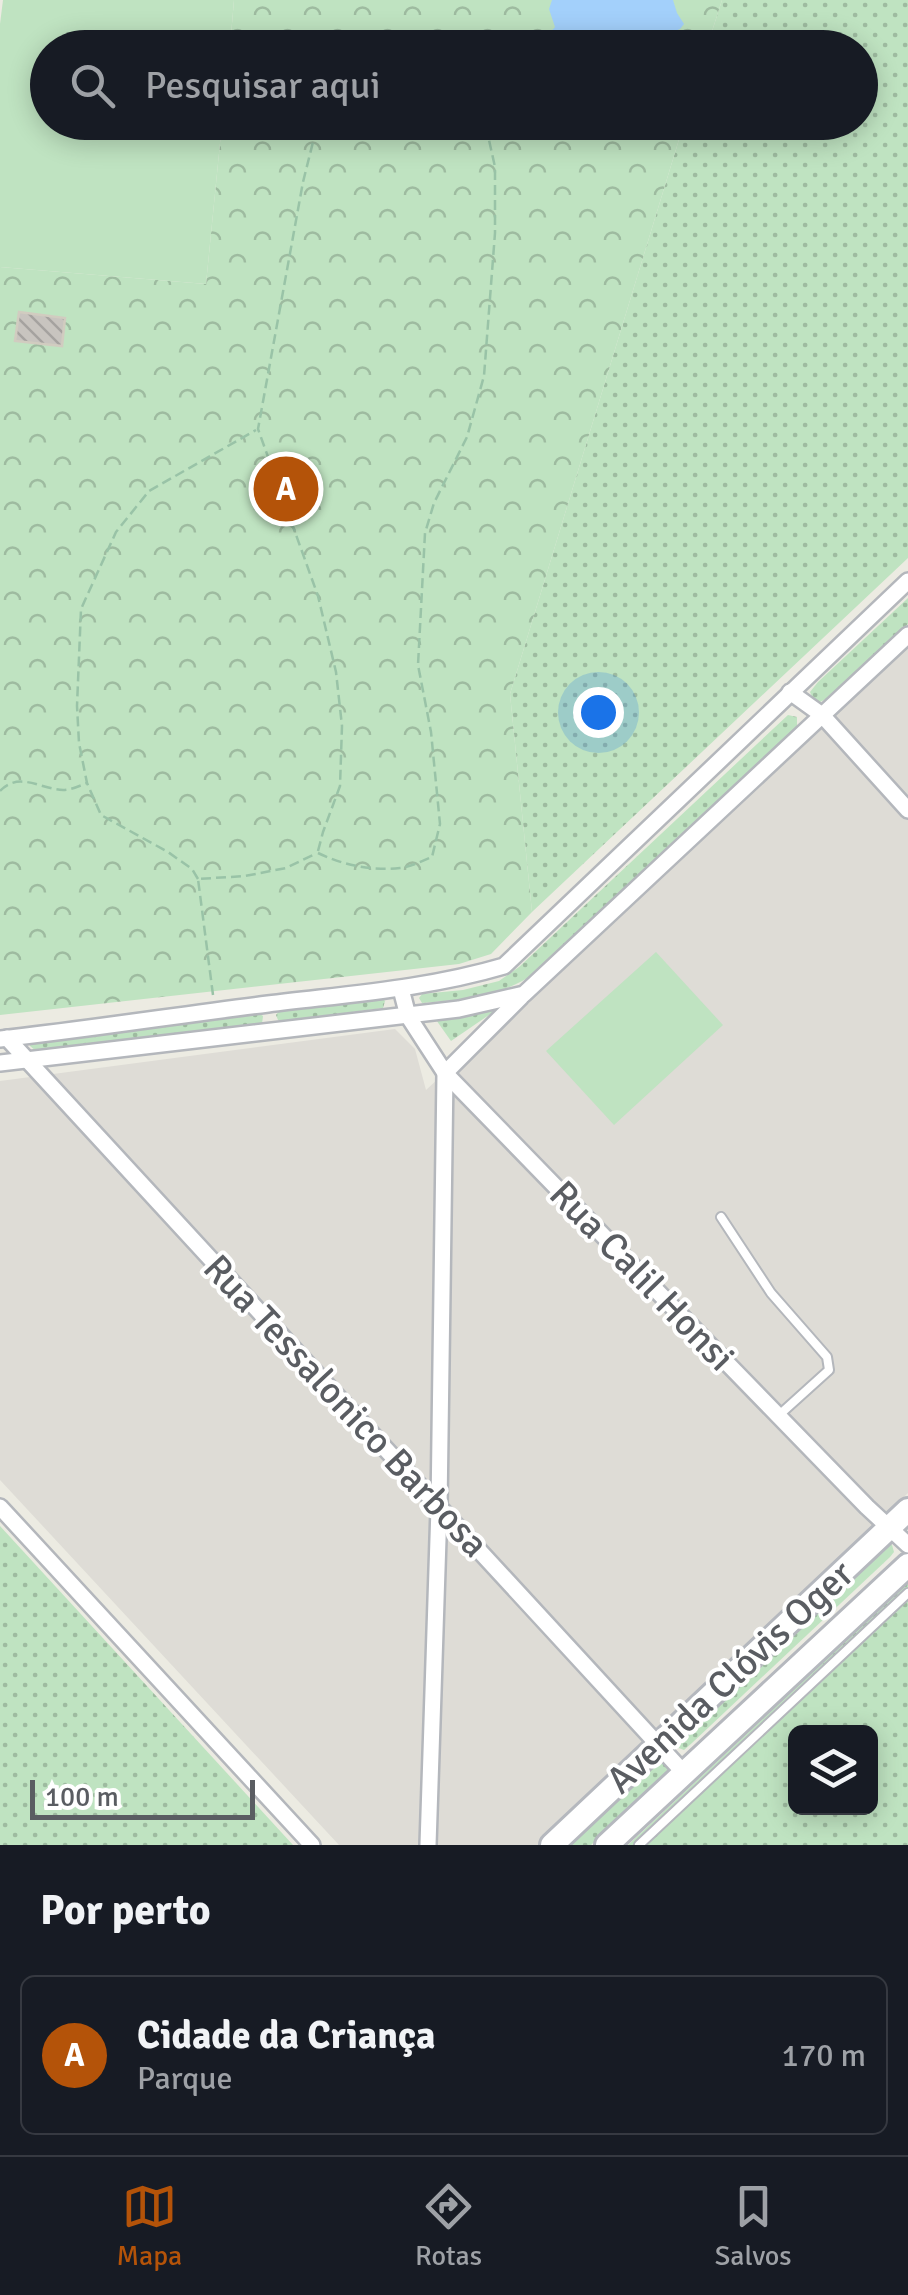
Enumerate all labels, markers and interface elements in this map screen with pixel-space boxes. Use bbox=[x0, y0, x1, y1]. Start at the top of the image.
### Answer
search box bbox=[30, 30, 878, 140]
icon: search bbox=[65, 58, 120, 113]
text: Pesquisar aqui bbox=[145, 62, 381, 109]
pin: A bbox=[254, 452, 318, 526]
your location bbox=[573, 687, 624, 738]
street label: Rua Calil Honsi bbox=[540, 1171, 744, 1381]
street label: Rua Tessalonico Barbosa bbox=[194, 1245, 498, 1567]
street label: Avenida Clóvis Oger bbox=[597, 1551, 863, 1803]
map controls bbox=[788, 1725, 878, 1815]
button: layers bbox=[788, 1725, 878, 1815]
scale bar bbox=[30, 1775, 255, 1820]
text: 100 m bbox=[45, 1780, 119, 1814]
text: Por perto bbox=[40, 1885, 211, 1936]
text: Cidade da Criança bbox=[137, 2012, 436, 2059]
text: A bbox=[64, 2036, 85, 2075]
text: 170 m bbox=[782, 2036, 866, 2075]
text: Parque bbox=[137, 2059, 233, 2098]
tab: Mapa bbox=[116, 2179, 182, 2273]
tab: Rotas bbox=[415, 2179, 482, 2273]
tab: Salvos bbox=[715, 2179, 792, 2273]

